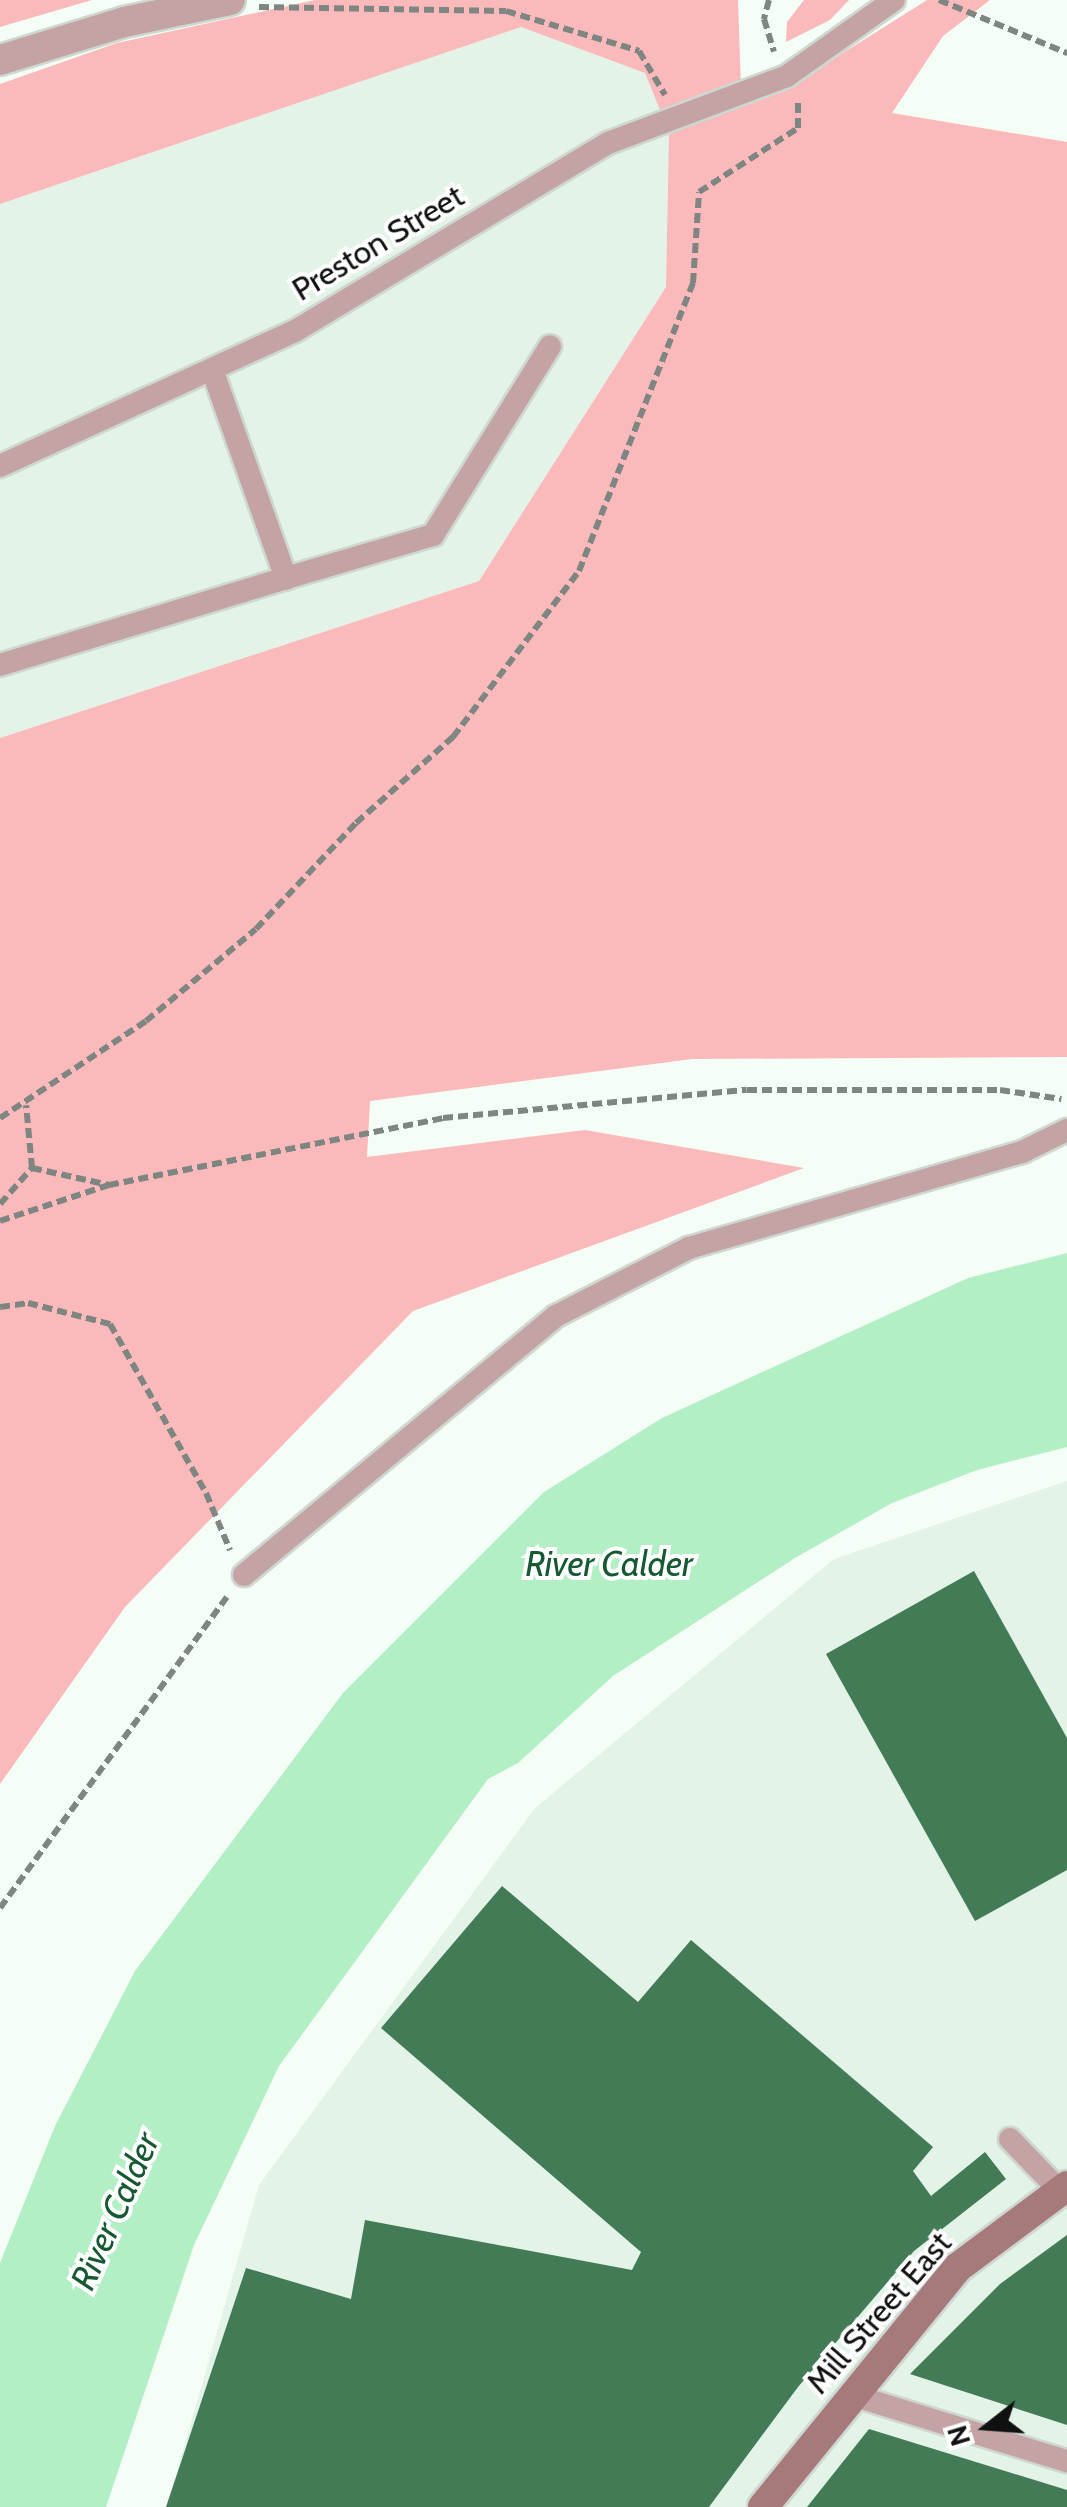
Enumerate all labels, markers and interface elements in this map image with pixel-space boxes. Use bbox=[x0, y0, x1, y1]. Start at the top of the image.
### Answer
street label: Preston Street bbox=[285, 177, 471, 309]
water label: River Calder bbox=[525, 1543, 693, 1585]
water label: River Calder bbox=[62, 2126, 168, 2296]
street label: Mill Street East bbox=[798, 2224, 960, 2402]
north arrow bbox=[937, 2377, 1037, 2477]
text: N bbox=[939, 2421, 977, 2450]

